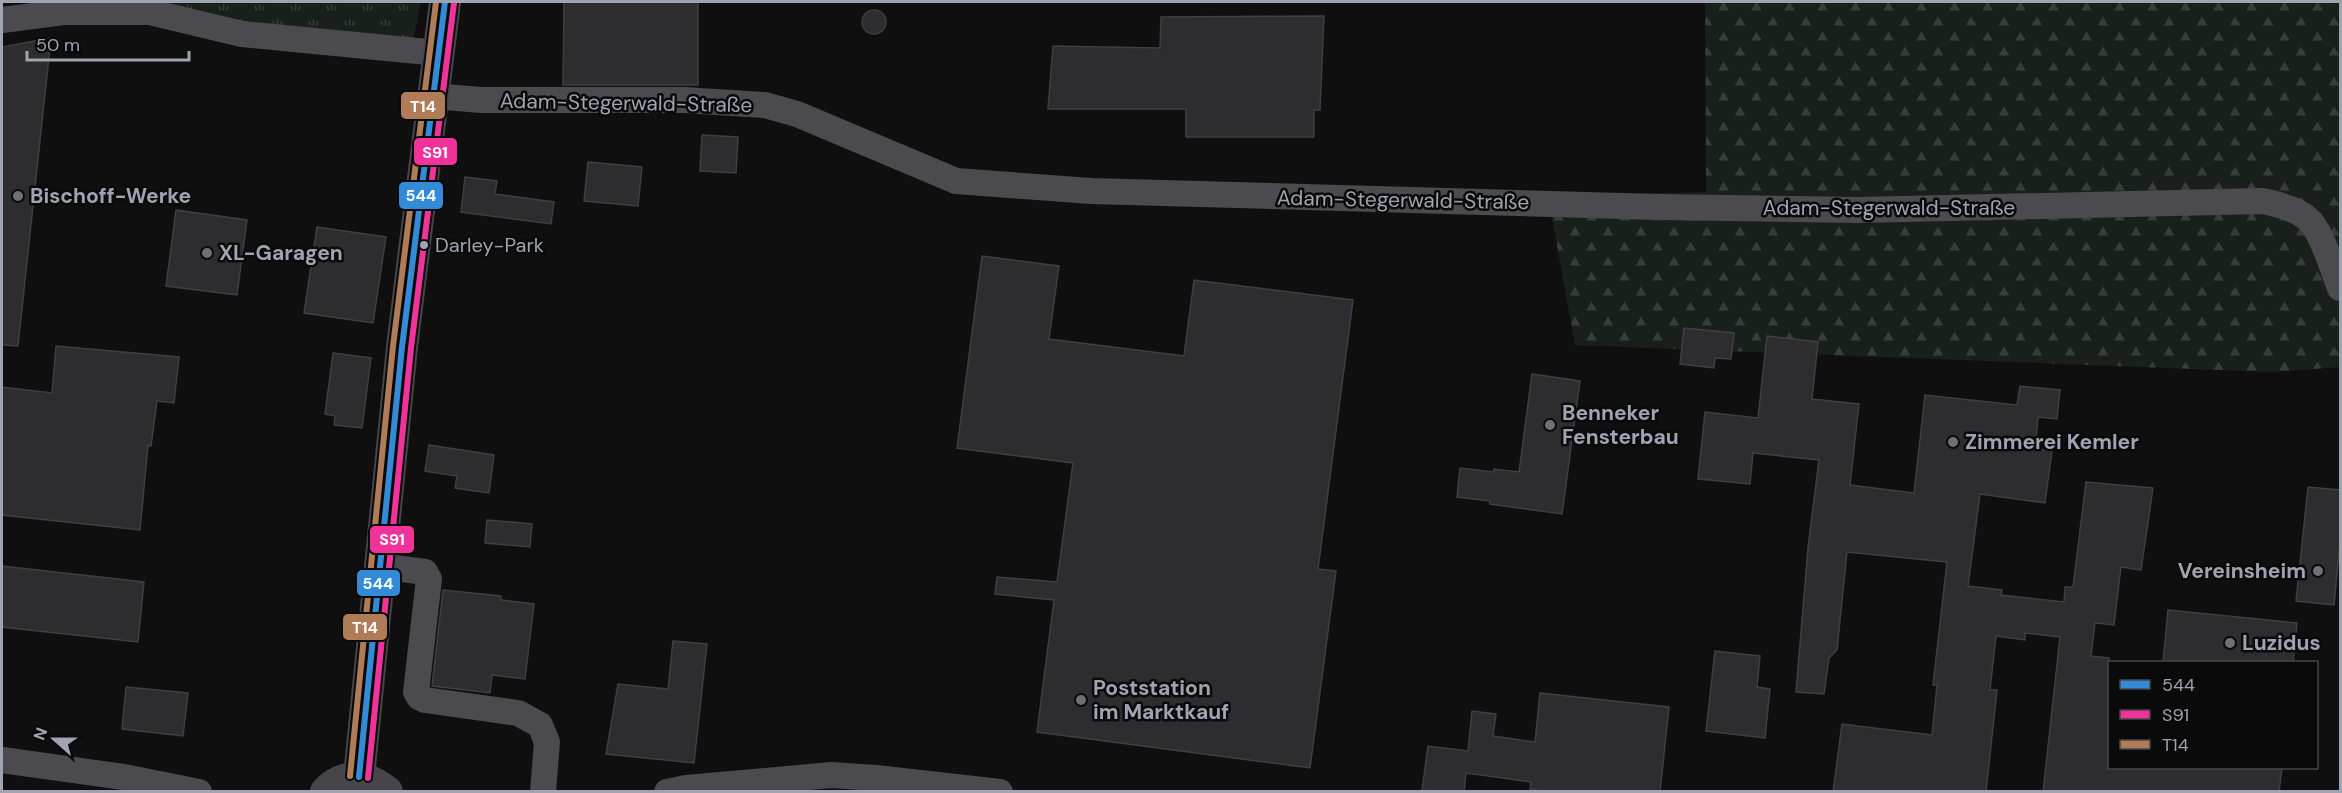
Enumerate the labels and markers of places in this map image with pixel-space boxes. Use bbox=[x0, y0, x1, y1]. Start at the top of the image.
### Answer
place label: Bischoff-Werke bbox=[30, 182, 191, 210]
marker: Bischoff-Werke bbox=[11, 189, 25, 203]
place label: Darley-Park bbox=[435, 232, 544, 258]
place label: XL-Garagen bbox=[219, 239, 343, 267]
marker: Darley-Park bbox=[418, 239, 430, 251]
marker: XL-Garagen bbox=[200, 246, 214, 260]
place label: Benneker Fensterbau bbox=[1562, 399, 1679, 451]
marker: Benneker Fensterbau bbox=[1543, 418, 1557, 432]
place label: Zimmerei Kemler bbox=[1965, 428, 2139, 456]
marker: Zimmerei Kemler bbox=[1946, 435, 1960, 449]
place label: Vereinsheim bbox=[2178, 557, 2306, 585]
marker: Vereinsheim bbox=[2311, 564, 2325, 578]
place label: Luzidus bbox=[2242, 629, 2321, 657]
marker: Luzidus bbox=[2223, 636, 2237, 650]
place label: Poststation im Marktkauf bbox=[1093, 674, 1229, 726]
marker: Poststation im Marktkauf bbox=[1074, 693, 1088, 707]

